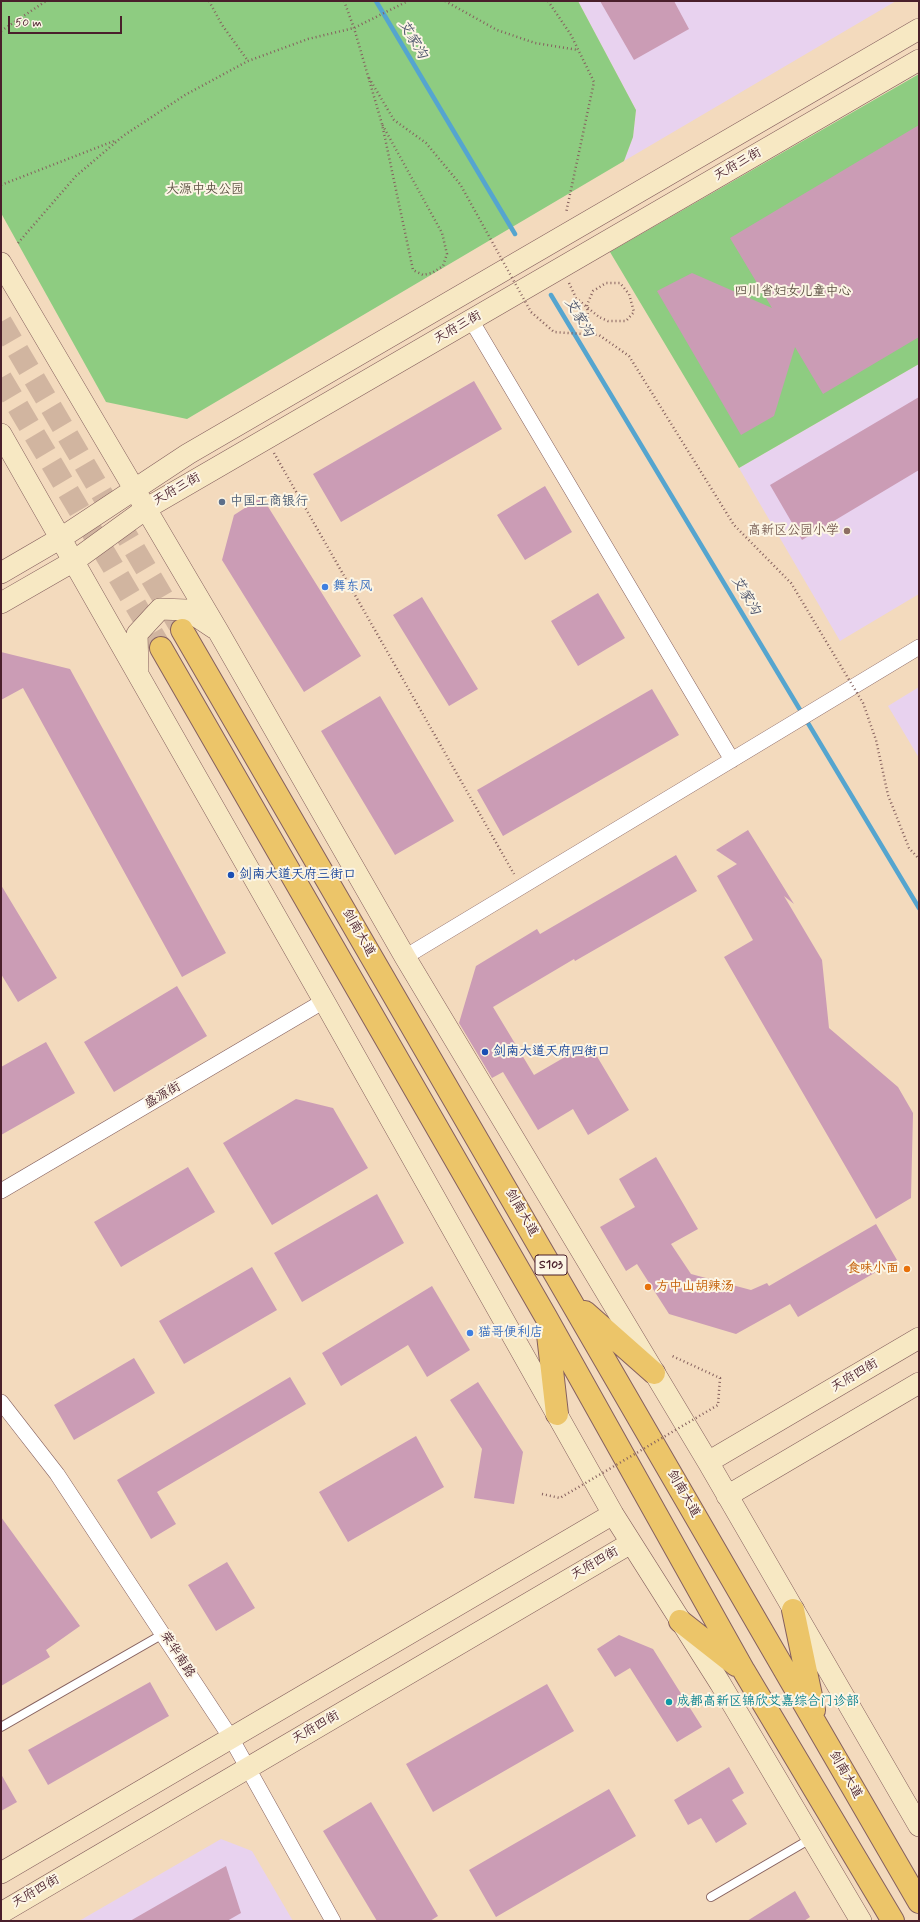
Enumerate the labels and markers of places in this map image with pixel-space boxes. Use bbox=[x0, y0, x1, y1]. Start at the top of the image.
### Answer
place label: 中国工商银行 bbox=[230, 494, 308, 510]
marker: 中国工商银行 bbox=[217, 497, 227, 507]
place label: 高新区公园小学 bbox=[748, 523, 839, 539]
marker: 高新区公园小学 bbox=[842, 526, 852, 536]
place label: 舞东风 bbox=[333, 579, 372, 595]
marker: 舞东风 bbox=[320, 582, 330, 592]
place label: 剑南大道天府三街口 bbox=[239, 867, 356, 883]
marker: 剑南大道天府三街口 bbox=[226, 870, 236, 880]
place label: 剑南大道天府四街口 bbox=[493, 1044, 610, 1060]
marker: 剑南大道天府四街口 bbox=[480, 1047, 490, 1057]
place label: 食味小面 bbox=[847, 1261, 899, 1277]
marker: 食味小面 bbox=[902, 1264, 912, 1274]
place label: 方中山胡辣汤 bbox=[656, 1279, 734, 1295]
marker: 方中山胡辣汤 bbox=[643, 1282, 653, 1292]
place label: 猫哥便利店 bbox=[478, 1325, 543, 1341]
marker: 猫哥便利店 bbox=[465, 1328, 475, 1338]
place label: 成都高新区锦欣艾嘉综合门诊部 bbox=[677, 1694, 859, 1710]
marker: 成都高新区锦欣艾嘉综合门诊部 bbox=[664, 1697, 674, 1707]

